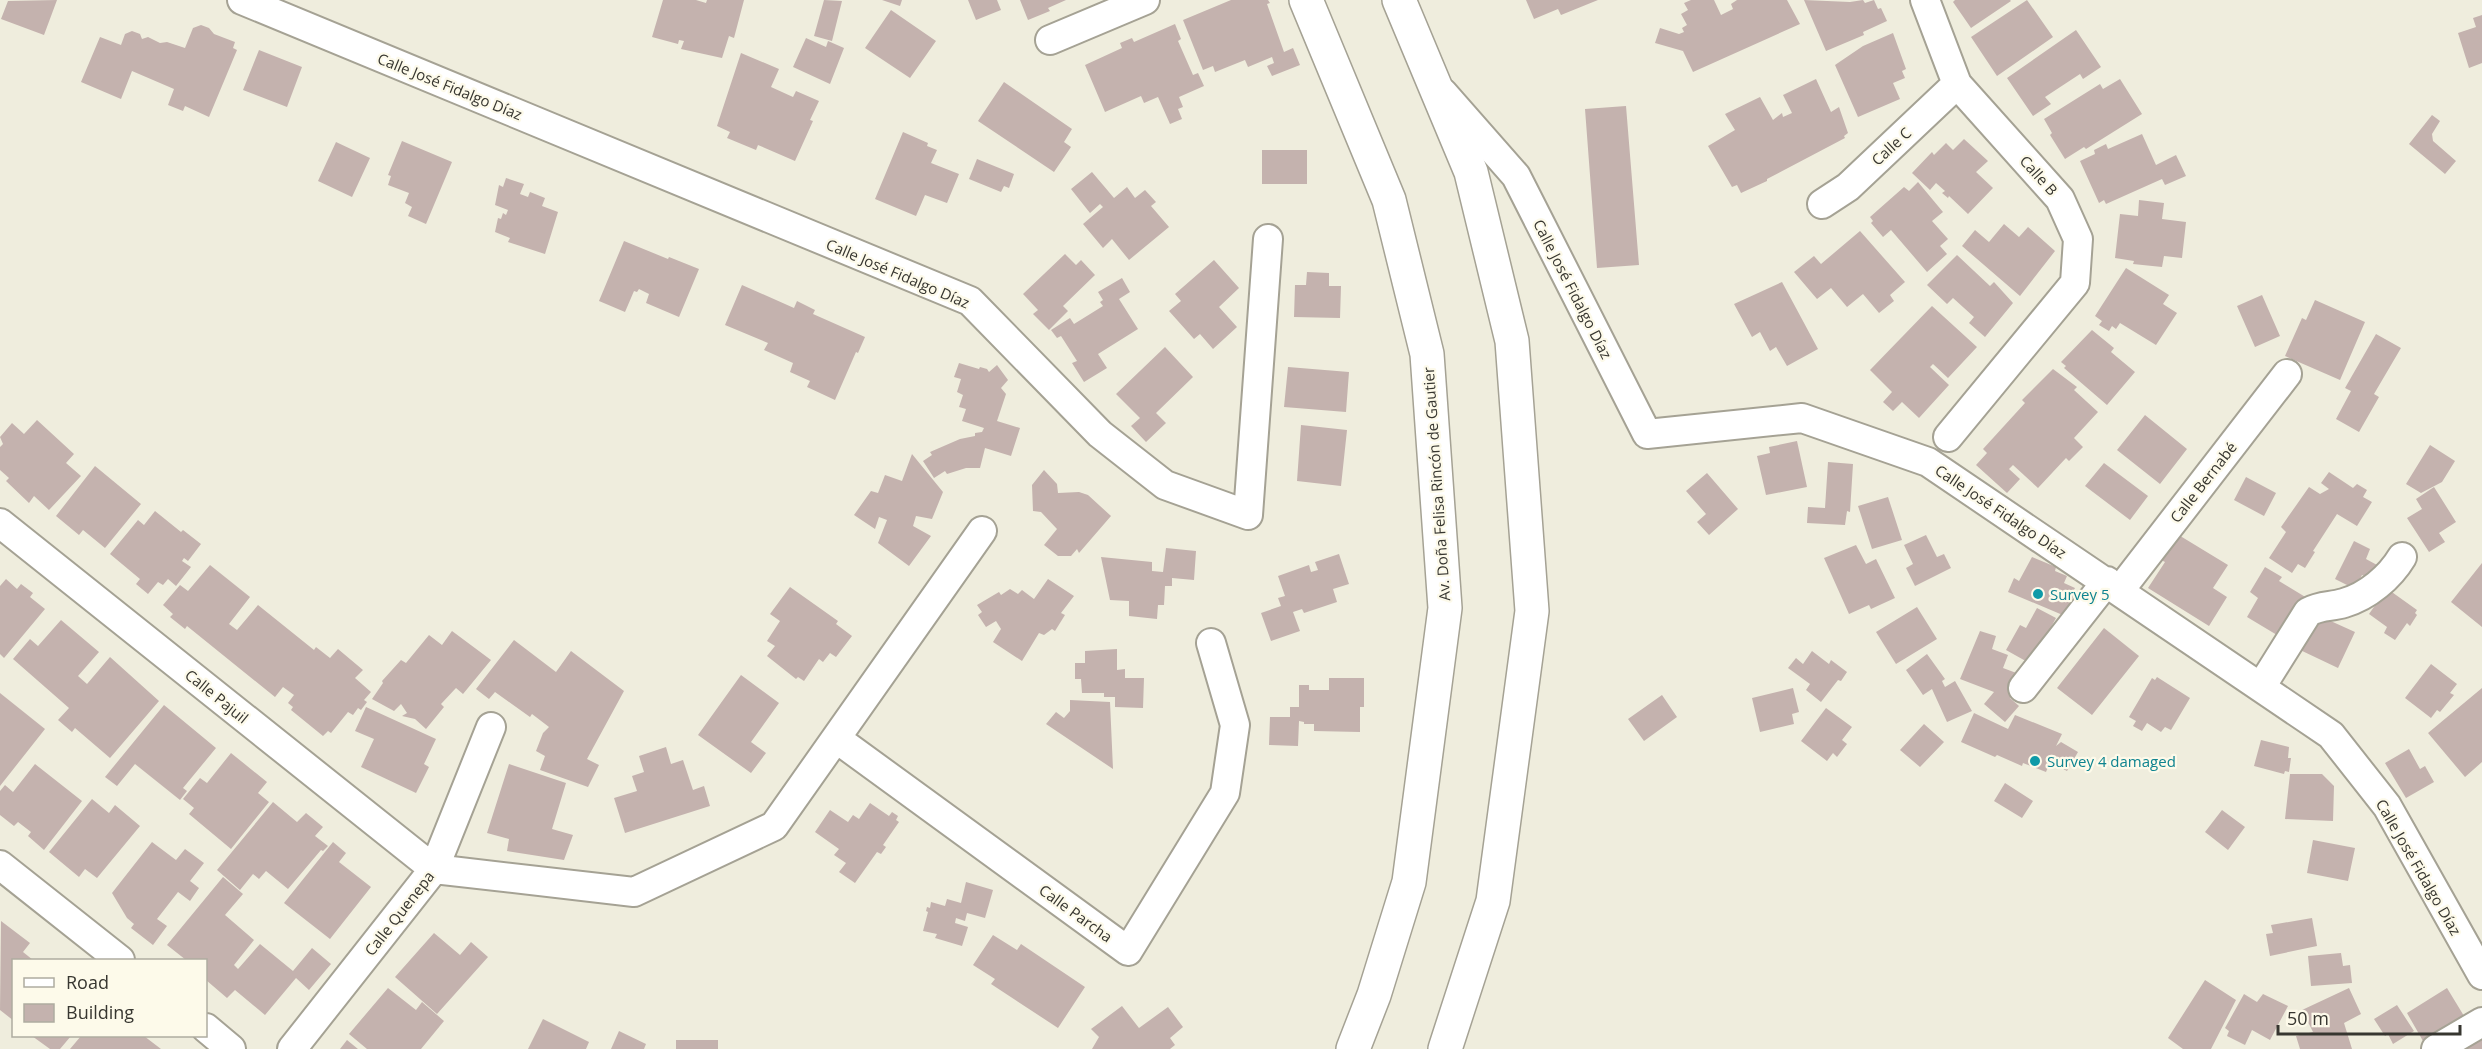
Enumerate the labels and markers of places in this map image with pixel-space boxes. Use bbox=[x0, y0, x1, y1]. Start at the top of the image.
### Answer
place label: Survey 5 bbox=[2050, 584, 2109, 604]
marker: Survey 5 bbox=[2031, 587, 2045, 601]
place label: Survey 4 damaged bbox=[2047, 751, 2176, 771]
marker: Survey 4 damaged bbox=[2028, 754, 2042, 768]

